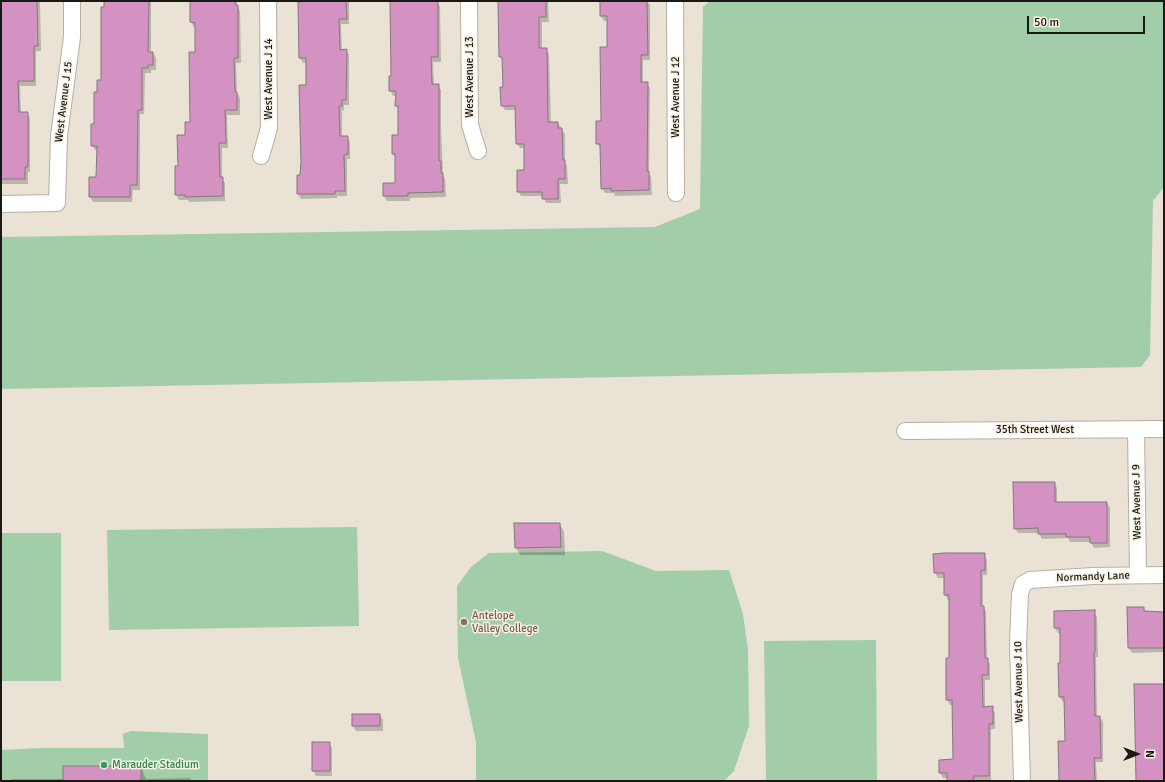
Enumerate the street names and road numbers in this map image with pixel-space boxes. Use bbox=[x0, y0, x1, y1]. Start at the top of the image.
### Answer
street label: West Avenue J 13 bbox=[463, 36, 477, 118]
street label: West Avenue J 14 bbox=[262, 38, 276, 120]
street label: West Avenue J 12 bbox=[669, 56, 683, 138]
street label: West Avenue J 15 bbox=[52, 61, 76, 143]
street label: 35th Street West bbox=[996, 423, 1074, 437]
street label: West Avenue J 9 bbox=[1130, 464, 1144, 540]
street label: Normandy Lane bbox=[1056, 569, 1130, 585]
street label: West Avenue J 10 bbox=[1012, 641, 1026, 723]

